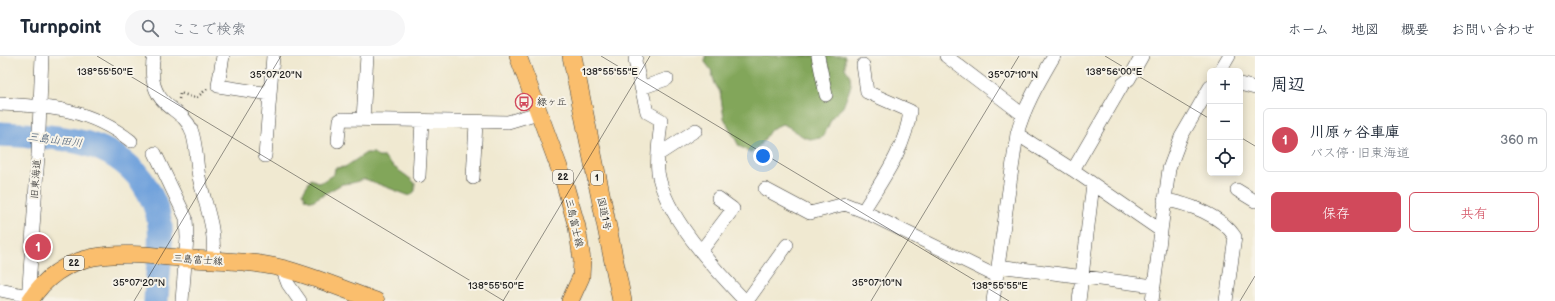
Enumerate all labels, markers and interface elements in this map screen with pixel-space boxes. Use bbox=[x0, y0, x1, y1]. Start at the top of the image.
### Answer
search box bbox=[125, 10, 405, 46]
text: Turnpoint bbox=[20, 16, 101, 39]
icon: search bbox=[139, 17, 161, 39]
text: ここで検索 bbox=[171, 20, 246, 39]
text: ホーム bbox=[1288, 21, 1329, 38]
text: 地図 bbox=[1351, 21, 1379, 38]
text: 概要 bbox=[1401, 21, 1429, 38]
text: お問い合わせ bbox=[1451, 21, 1535, 38]
text: 138°55'50"E bbox=[77, 66, 133, 78]
text: 138°55'55"E bbox=[582, 66, 638, 78]
text: 138°56'00"E bbox=[1086, 66, 1143, 78]
map controls bbox=[1207, 68, 1243, 176]
button: + bbox=[1207, 68, 1243, 104]
text: 35°07'20"N bbox=[250, 69, 302, 81]
text: 35°07'10"N bbox=[988, 69, 1038, 81]
text: 周辺 bbox=[1271, 75, 1305, 95]
bus stop icon: 緑ヶ丘 bbox=[514, 92, 534, 112]
place label: 緑ヶ丘 bbox=[537, 96, 567, 108]
button: − bbox=[1207, 104, 1243, 140]
text: 川原ヶ谷車庫 bbox=[1310, 123, 1400, 142]
water label: 三島山田川 bbox=[27, 130, 83, 150]
text: 1 bbox=[1282, 132, 1288, 148]
text: 360 m bbox=[1500, 132, 1538, 148]
button: locate bbox=[1207, 140, 1243, 176]
text: バス停 · 旧東海道 bbox=[1310, 145, 1409, 161]
your location bbox=[753, 146, 773, 166]
street label: 旧東海道 bbox=[29, 159, 43, 199]
road number: 22 bbox=[553, 170, 573, 184]
road number: 1 bbox=[591, 171, 603, 185]
button: 保存 bbox=[1271, 192, 1401, 232]
button: 共有 bbox=[1409, 192, 1539, 232]
street label: 国道1号 bbox=[595, 196, 613, 232]
street label: 三島富士線 bbox=[563, 197, 585, 249]
pin: 1 bbox=[25, 232, 51, 262]
street label: 三島富士線 bbox=[173, 252, 223, 268]
road number: 22 bbox=[64, 256, 84, 270]
text: 35°07'20"N bbox=[113, 277, 165, 289]
text: 35°07'10"N bbox=[852, 277, 902, 289]
text: 138°55'50"E bbox=[468, 280, 524, 292]
text: 138°55'55"E bbox=[972, 280, 1028, 292]

